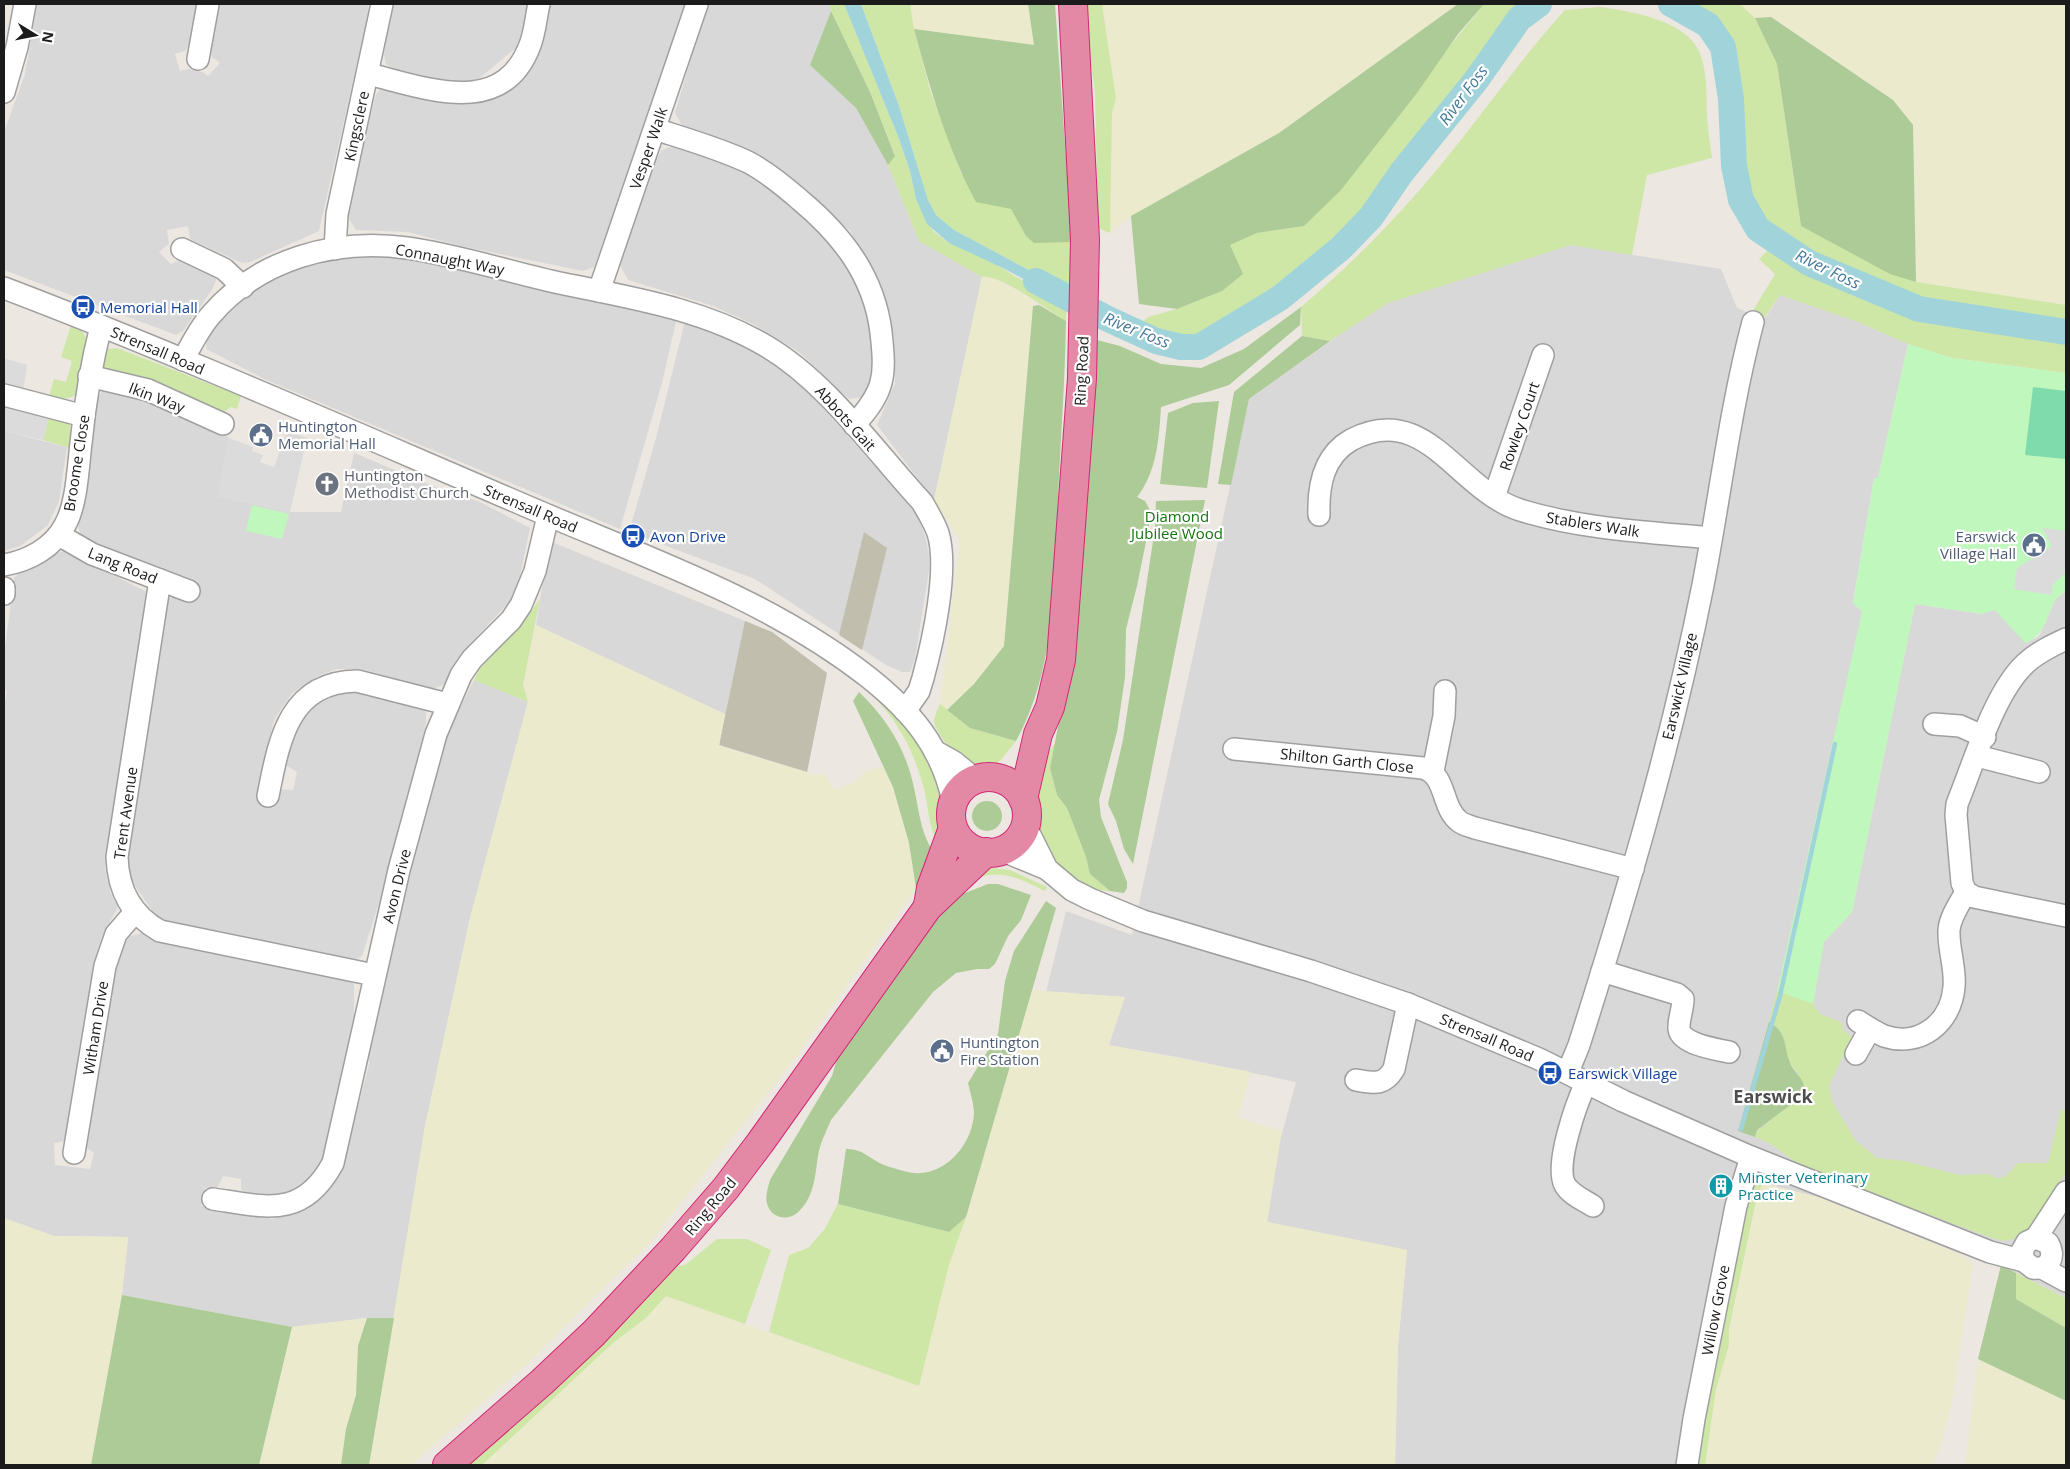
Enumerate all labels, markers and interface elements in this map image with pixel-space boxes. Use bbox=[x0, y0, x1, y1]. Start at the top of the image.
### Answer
north arrow bbox=[10, 10, 60, 60]
text: N bbox=[38, 30, 59, 45]
water label: River Foss bbox=[1433, 61, 1493, 129]
street label: Kingsclere bbox=[339, 89, 373, 163]
street label: Vesper Walk bbox=[625, 104, 671, 192]
street label: Connaught Way bbox=[394, 239, 507, 279]
water label: River Foss bbox=[1792, 244, 1864, 294]
bus stop icon: Memorial Hall bbox=[70, 294, 96, 320]
place label: Memorial Hall bbox=[100, 297, 198, 317]
water label: River Foss bbox=[1101, 307, 1173, 353]
street label: Strensall Road bbox=[108, 321, 208, 379]
street label: Ring Road bbox=[1069, 335, 1093, 407]
street label: Ikin Way bbox=[126, 377, 188, 417]
street label: Rowley Court bbox=[1494, 379, 1544, 473]
street label: Abbots Gait bbox=[811, 381, 881, 455]
street label: Broome Close bbox=[58, 413, 94, 513]
place label: Huntington Memorial Hall bbox=[278, 416, 376, 453]
public building icon: Huntington Memorial Hall bbox=[248, 422, 274, 448]
place label: Huntington Methodist Church bbox=[344, 465, 469, 502]
church icon: Huntington Methodist Church bbox=[314, 471, 340, 497]
street label: Strensall Road bbox=[481, 479, 581, 537]
park label: Diamond Jubilee Wood bbox=[1129, 506, 1223, 543]
street label: Stablers Walk bbox=[1545, 507, 1641, 541]
bus stop icon: Avon Drive bbox=[620, 523, 646, 549]
place label: Avon Drive bbox=[650, 526, 726, 546]
place label: Earswick Village Hall bbox=[1940, 526, 2016, 563]
public building icon: Earswick Village Hall bbox=[2021, 532, 2047, 558]
street label: Lang Road bbox=[85, 542, 161, 588]
street label: Earswick Village bbox=[1657, 630, 1701, 742]
street label: Shilton Garth Close bbox=[1279, 743, 1415, 777]
street label: Trent Avenue bbox=[109, 765, 141, 861]
street label: Avon Drive bbox=[377, 847, 415, 925]
street label: Witham Drive bbox=[78, 980, 112, 1076]
street label: Strensall Road bbox=[1437, 1008, 1537, 1066]
place label: Huntington Fire Station bbox=[960, 1032, 1040, 1069]
public building icon: Huntington Fire Station bbox=[929, 1038, 955, 1064]
bus stop icon: Earswick Village bbox=[1537, 1060, 1563, 1086]
place label: Earswick Village bbox=[1568, 1063, 1678, 1083]
district label: Earswick bbox=[1733, 1084, 1814, 1108]
place label: Minster Veterinary Practice bbox=[1738, 1167, 1868, 1204]
street label: Ring Road bbox=[680, 1173, 740, 1239]
building icon: Minster Veterinary Practice bbox=[1708, 1173, 1734, 1199]
street label: Willow Grove bbox=[1696, 1263, 1734, 1357]

